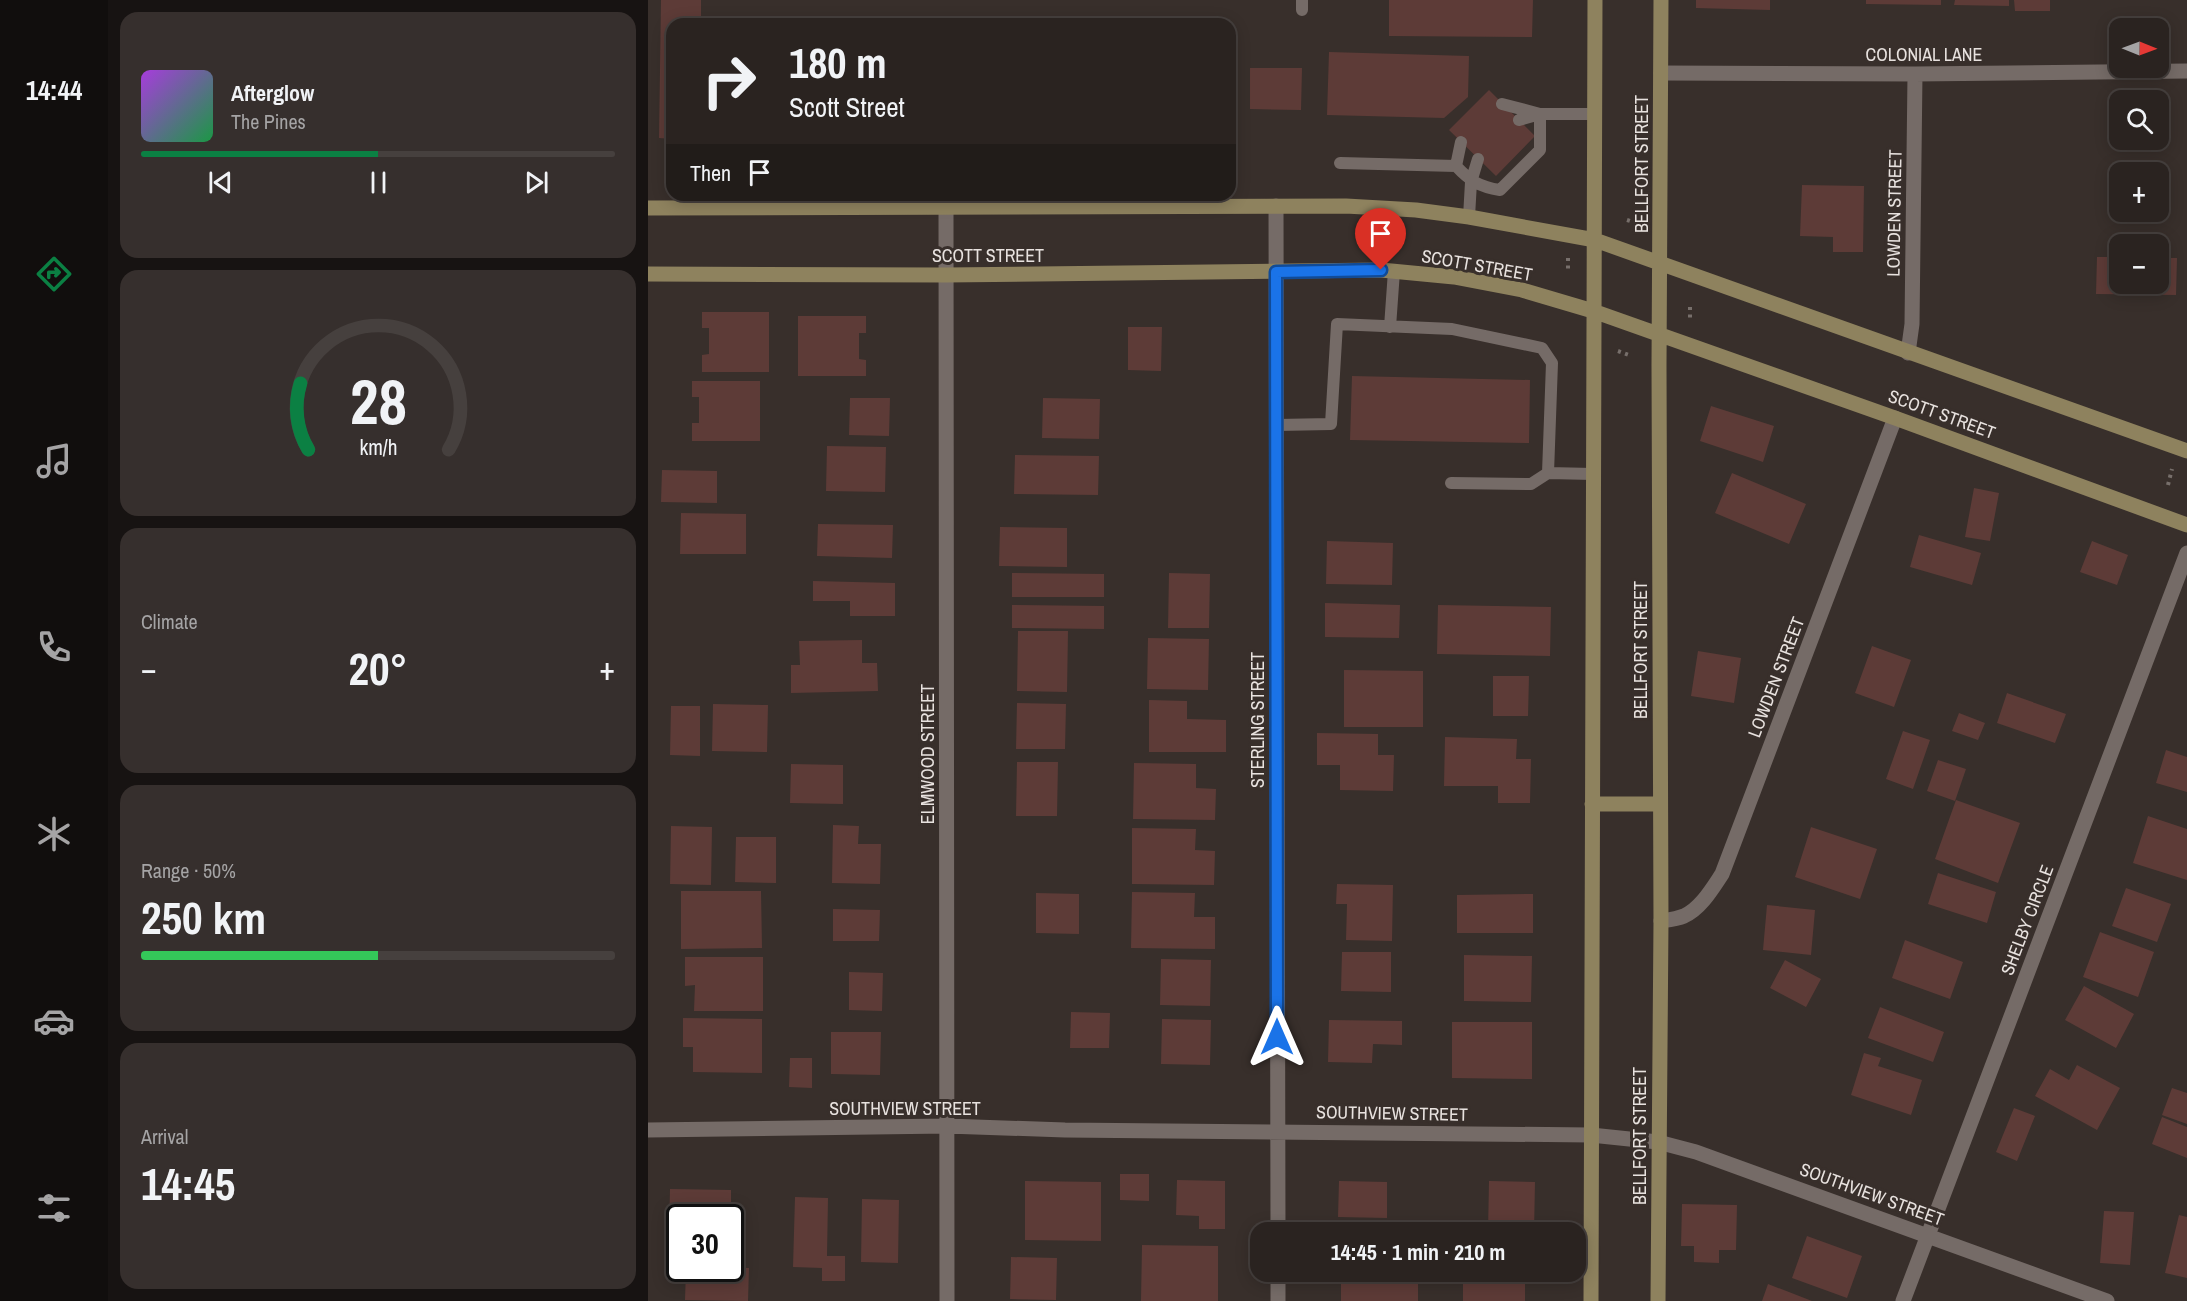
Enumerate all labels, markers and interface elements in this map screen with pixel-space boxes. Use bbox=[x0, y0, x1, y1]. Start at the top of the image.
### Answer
north arrow bbox=[2109, 18, 2169, 78]
map controls bbox=[2109, 18, 2169, 294]
text: 180 m bbox=[789, 35, 887, 91]
icon: right bbox=[690, 42, 768, 120]
street label: COLONIAL LANE bbox=[1866, 42, 1982, 67]
text: 14:44 bbox=[26, 72, 82, 108]
text: Afterglow bbox=[231, 78, 314, 108]
text: Scott Street bbox=[789, 89, 905, 125]
button: search bbox=[2109, 90, 2169, 150]
street label: BELLFORT STREET bbox=[1629, 95, 1654, 233]
text: The Pines bbox=[231, 108, 306, 135]
street label: LOWDEN STREET bbox=[1880, 149, 1908, 277]
icon: arrive bbox=[743, 156, 776, 189]
text: Then bbox=[690, 158, 731, 188]
button: + bbox=[2109, 162, 2169, 222]
icon: previous bbox=[204, 166, 237, 199]
icon: pause bbox=[362, 166, 395, 199]
icon: next bbox=[520, 166, 553, 199]
pin bbox=[1355, 208, 1406, 270]
icon: arrive bbox=[1364, 217, 1397, 250]
button: − bbox=[2109, 234, 2169, 294]
street label: SCOTT STREET bbox=[932, 243, 1044, 268]
street label: SCOTT STREET bbox=[1420, 243, 1534, 287]
icon: directions bbox=[33, 253, 75, 295]
text: 28 bbox=[350, 359, 406, 443]
street label: SCOTT STREET bbox=[1885, 383, 1999, 445]
text: km/h bbox=[359, 433, 397, 462]
icon: music bbox=[33, 440, 75, 482]
street label: BELLFORT STREET bbox=[1628, 581, 1653, 719]
text: Climate bbox=[141, 608, 198, 635]
street label: LOWDEN STREET bbox=[1742, 613, 1810, 741]
icon: phone bbox=[33, 626, 75, 668]
text: 20° bbox=[348, 638, 408, 699]
text: − bbox=[141, 646, 157, 690]
text: + bbox=[599, 646, 615, 690]
street label: STERLING STREET bbox=[1245, 652, 1270, 788]
street label: ELMWOOD STREET bbox=[915, 684, 940, 824]
icon: climate bbox=[33, 813, 75, 855]
text: Range · 50% bbox=[141, 857, 236, 884]
street label: SHELBY CIRCLE bbox=[1995, 861, 2059, 979]
text: 250 km bbox=[141, 887, 266, 948]
icon: car bbox=[33, 1000, 75, 1042]
position arrow bbox=[1245, 1005, 1309, 1069]
street label: BELLFORT STREET bbox=[1627, 1067, 1652, 1205]
street label: SOUTHVIEW STREET bbox=[829, 1096, 981, 1121]
street label: SOUTHVIEW STREET bbox=[1316, 1099, 1468, 1127]
text: Arrival bbox=[141, 1123, 188, 1150]
text: 14:45 bbox=[141, 1153, 235, 1214]
street label: SOUTHVIEW STREET bbox=[1796, 1156, 1948, 1232]
icon: filters bbox=[33, 1187, 75, 1229]
speed limit sign: 30 bbox=[666, 1204, 744, 1282]
text: 14:45 · 1 min · 210 m bbox=[1331, 1237, 1505, 1267]

